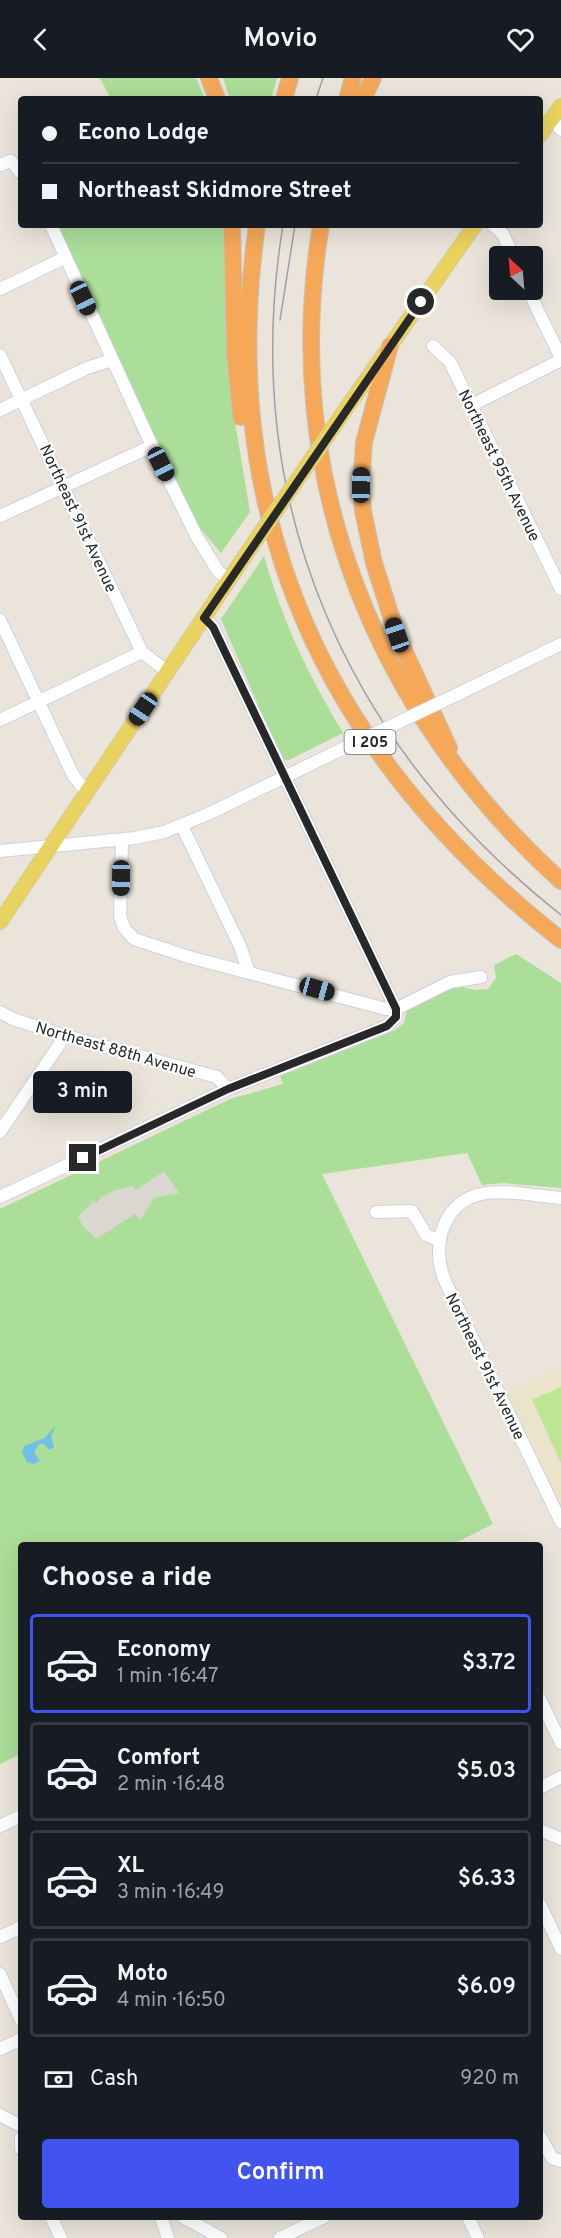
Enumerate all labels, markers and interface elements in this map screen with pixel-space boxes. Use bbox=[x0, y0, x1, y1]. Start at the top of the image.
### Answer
text: Movio bbox=[244, 22, 318, 56]
icon: back bbox=[24, 23, 57, 56]
icon: heart bbox=[504, 23, 537, 56]
text: Econo Lodge bbox=[78, 120, 209, 147]
text: Northeast Skidmore Street bbox=[78, 178, 351, 205]
north arrow bbox=[489, 246, 543, 300]
map controls bbox=[489, 246, 543, 300]
car bbox=[67, 278, 99, 318]
route start bbox=[407, 288, 434, 315]
street label: Northeast 95th Avenue bbox=[453, 387, 544, 545]
street label: Northeast 91st Avenue bbox=[34, 442, 120, 596]
car bbox=[145, 444, 177, 484]
car bbox=[352, 467, 370, 503]
car bbox=[383, 615, 411, 655]
car bbox=[125, 689, 161, 729]
road number: I 205 bbox=[344, 730, 395, 754]
car bbox=[112, 860, 130, 896]
car bbox=[297, 975, 337, 1003]
street label: Northeast 88th Avenue bbox=[33, 1018, 198, 1083]
callout: 3 min bbox=[34, 1071, 132, 1113]
text: 3 min bbox=[57, 1079, 108, 1105]
route end bbox=[69, 1144, 96, 1171]
street label: Northeast 91st Avenue bbox=[440, 1290, 528, 1444]
text: Choose a ride bbox=[42, 1561, 212, 1595]
icon: car bbox=[45, 1637, 99, 1691]
text: Economy bbox=[117, 1637, 211, 1664]
text: $3.72 bbox=[462, 1650, 516, 1677]
text: 1 min · 16:47 bbox=[117, 1664, 218, 1690]
icon: car bbox=[45, 1745, 99, 1799]
text: Comfort bbox=[117, 1745, 200, 1772]
text: $5.03 bbox=[457, 1758, 516, 1785]
text: 2 min · 16:48 bbox=[117, 1772, 225, 1798]
icon: car bbox=[45, 1853, 99, 1907]
text: XL bbox=[117, 1853, 144, 1880]
text: $6.33 bbox=[458, 1866, 516, 1893]
text: 3 min · 16:49 bbox=[117, 1880, 224, 1906]
icon: car bbox=[45, 1961, 99, 2015]
text: Moto bbox=[117, 1961, 168, 1988]
text: $6.09 bbox=[456, 1974, 516, 2001]
text: 4 min · 16:50 bbox=[117, 1988, 226, 2014]
icon: cash bbox=[42, 2063, 75, 2096]
text: Cash bbox=[90, 2066, 139, 2093]
text: 920 m bbox=[460, 2066, 519, 2092]
button: Confirm bbox=[42, 2139, 519, 2208]

